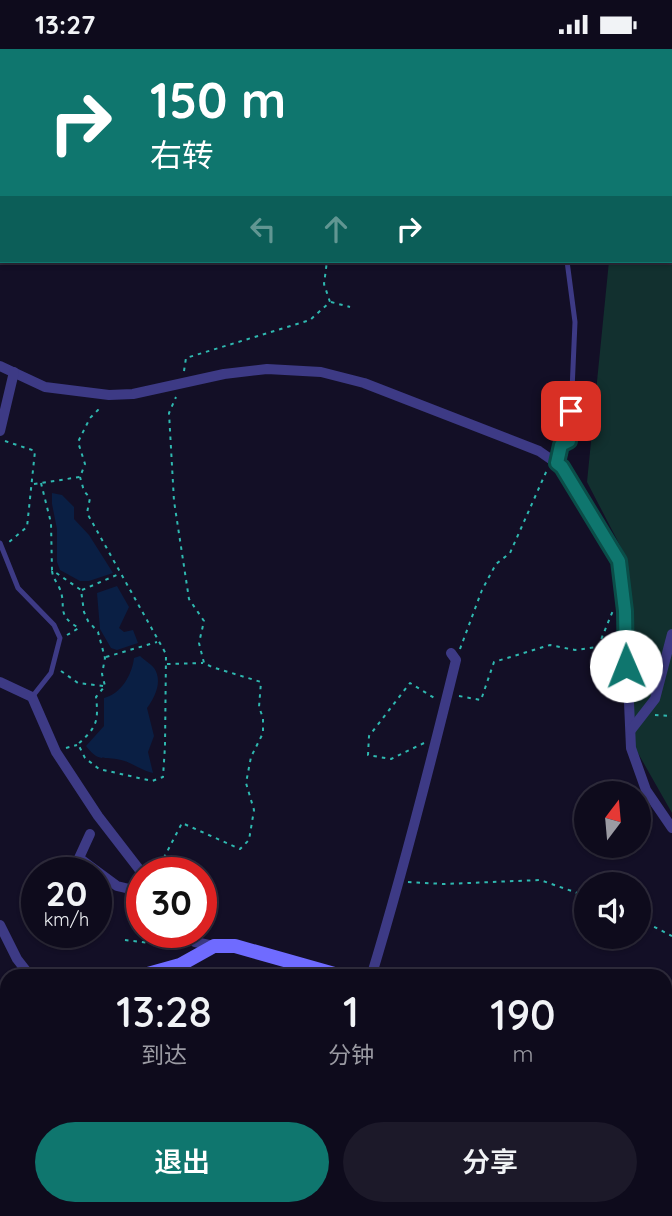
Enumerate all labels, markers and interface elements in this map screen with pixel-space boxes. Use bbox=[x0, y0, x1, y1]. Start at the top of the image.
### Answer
text: 13:27 bbox=[35, 8, 95, 41]
text: 150 m bbox=[150, 69, 286, 130]
icon: right bbox=[35, 77, 126, 168]
text: 右转 bbox=[150, 135, 214, 175]
icon: left bbox=[244, 210, 282, 248]
icon: ahead bbox=[317, 210, 355, 248]
icon: right bbox=[390, 210, 428, 248]
pin bbox=[541, 381, 601, 441]
icon: arrive bbox=[552, 392, 590, 430]
position arrow bbox=[589, 629, 663, 703]
north arrow bbox=[574, 781, 651, 857]
map controls bbox=[574, 781, 651, 949]
speed limit sign: 30 bbox=[126, 857, 217, 948]
text: 20 bbox=[46, 871, 87, 915]
button: sound bbox=[574, 872, 651, 949]
text: km/h bbox=[44, 908, 89, 931]
text: 13:28 bbox=[116, 985, 212, 1038]
text: 1 bbox=[343, 985, 359, 1038]
text: 190 bbox=[490, 988, 556, 1041]
text: m bbox=[512, 1039, 533, 1068]
text: 到达 bbox=[141, 1040, 187, 1069]
text: 分钟 bbox=[328, 1040, 374, 1069]
button: 退出 bbox=[35, 1122, 329, 1202]
button: 分享 bbox=[343, 1122, 637, 1202]

